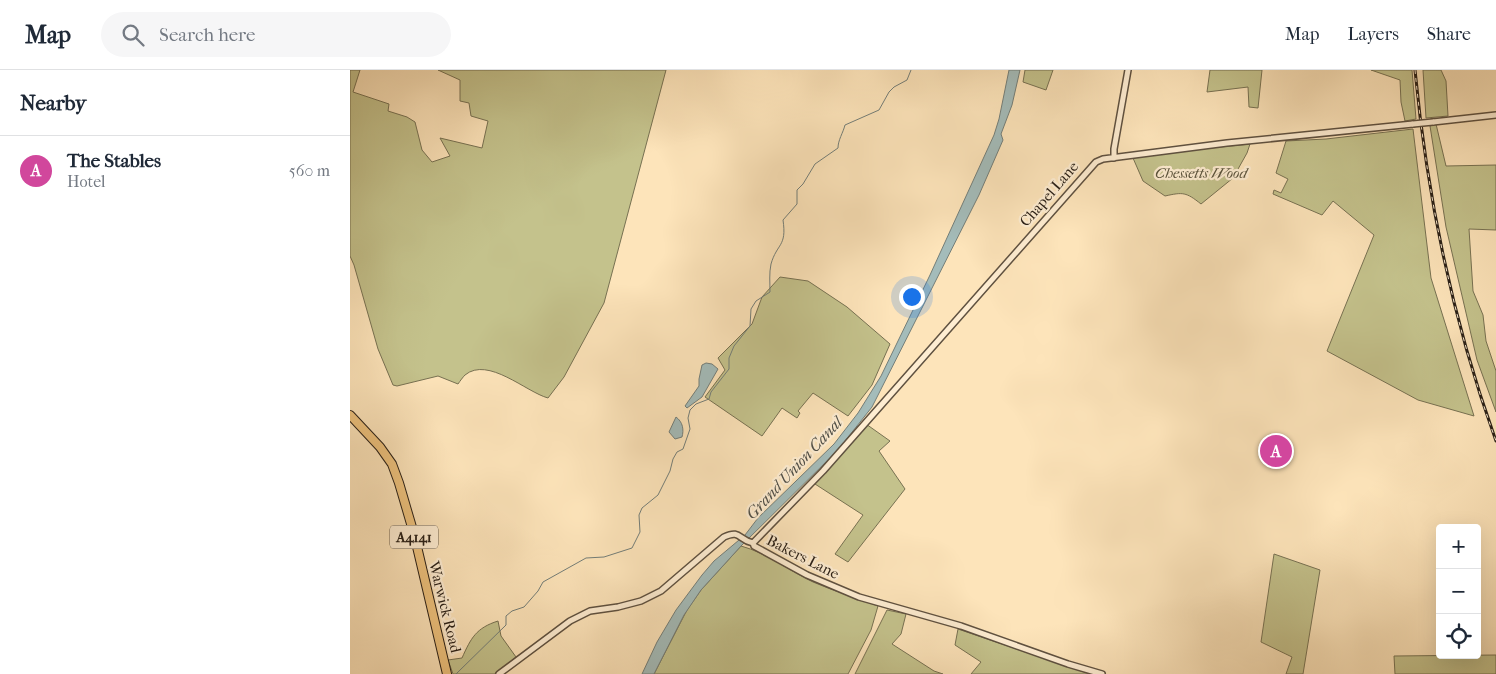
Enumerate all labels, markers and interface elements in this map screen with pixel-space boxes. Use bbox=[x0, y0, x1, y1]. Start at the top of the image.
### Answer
search box bbox=[101, 12, 451, 57]
text: Map bbox=[25, 21, 71, 49]
icon: search bbox=[119, 21, 147, 49]
text: Search here bbox=[159, 24, 255, 46]
text: Map bbox=[1285, 24, 1319, 45]
text: Layers bbox=[1347, 24, 1399, 45]
text: Share bbox=[1427, 24, 1471, 45]
text: Nearby bbox=[20, 91, 86, 115]
text: The Stables bbox=[67, 150, 161, 172]
street label: Chapel Lane bbox=[1016, 157, 1083, 230]
text: A bbox=[31, 161, 41, 180]
text: 560 m bbox=[289, 161, 330, 180]
park label: Chessetts Wood bbox=[1155, 164, 1249, 182]
text: Hotel bbox=[67, 172, 105, 191]
your location bbox=[899, 284, 925, 310]
water label: Grand Union Canal bbox=[742, 412, 848, 523]
pin: A bbox=[1260, 432, 1292, 470]
map controls bbox=[1436, 524, 1481, 659]
button: + bbox=[1436, 524, 1481, 569]
road number: A4141 bbox=[390, 526, 438, 548]
street label: Bakers Lane bbox=[764, 531, 843, 583]
street label: Warwick Road bbox=[425, 558, 465, 655]
button: − bbox=[1436, 569, 1481, 614]
button: locate bbox=[1436, 614, 1481, 659]

